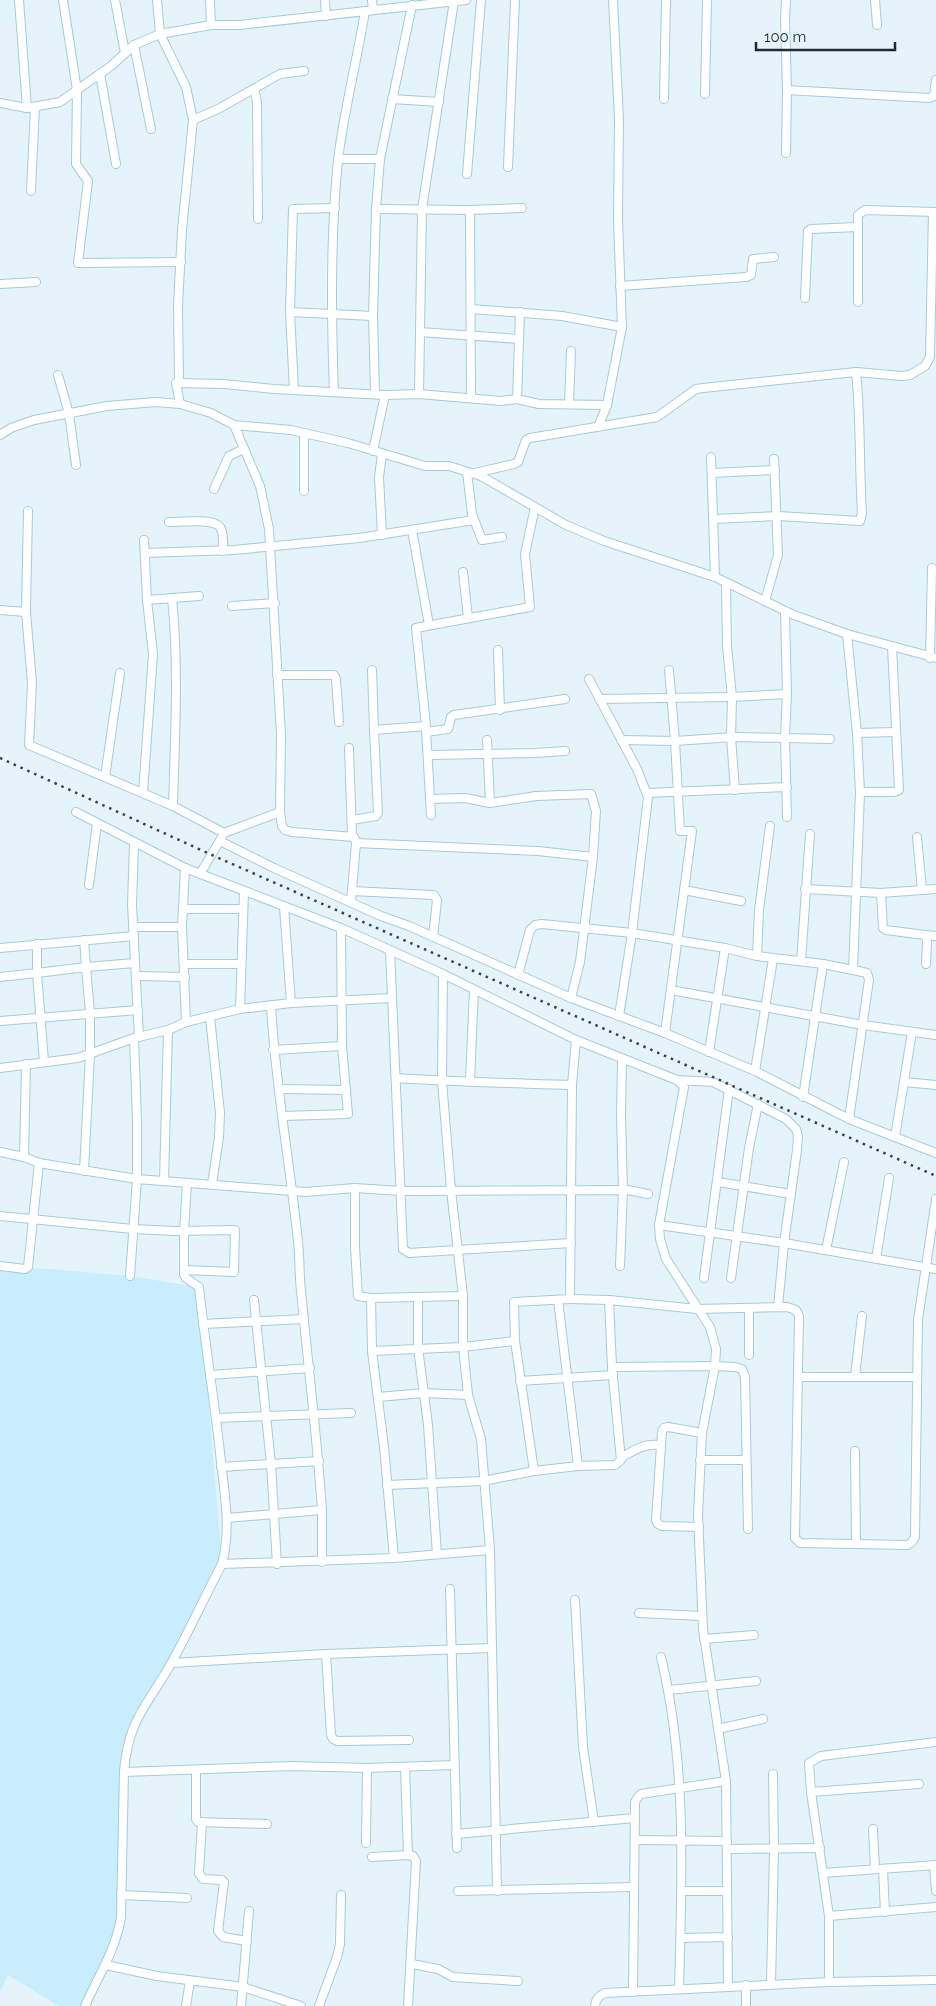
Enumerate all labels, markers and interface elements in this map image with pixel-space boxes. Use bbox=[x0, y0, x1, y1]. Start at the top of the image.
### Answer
scale bar bbox=[756, 20, 895, 52]
text: 100 m bbox=[764, 28, 806, 46]

